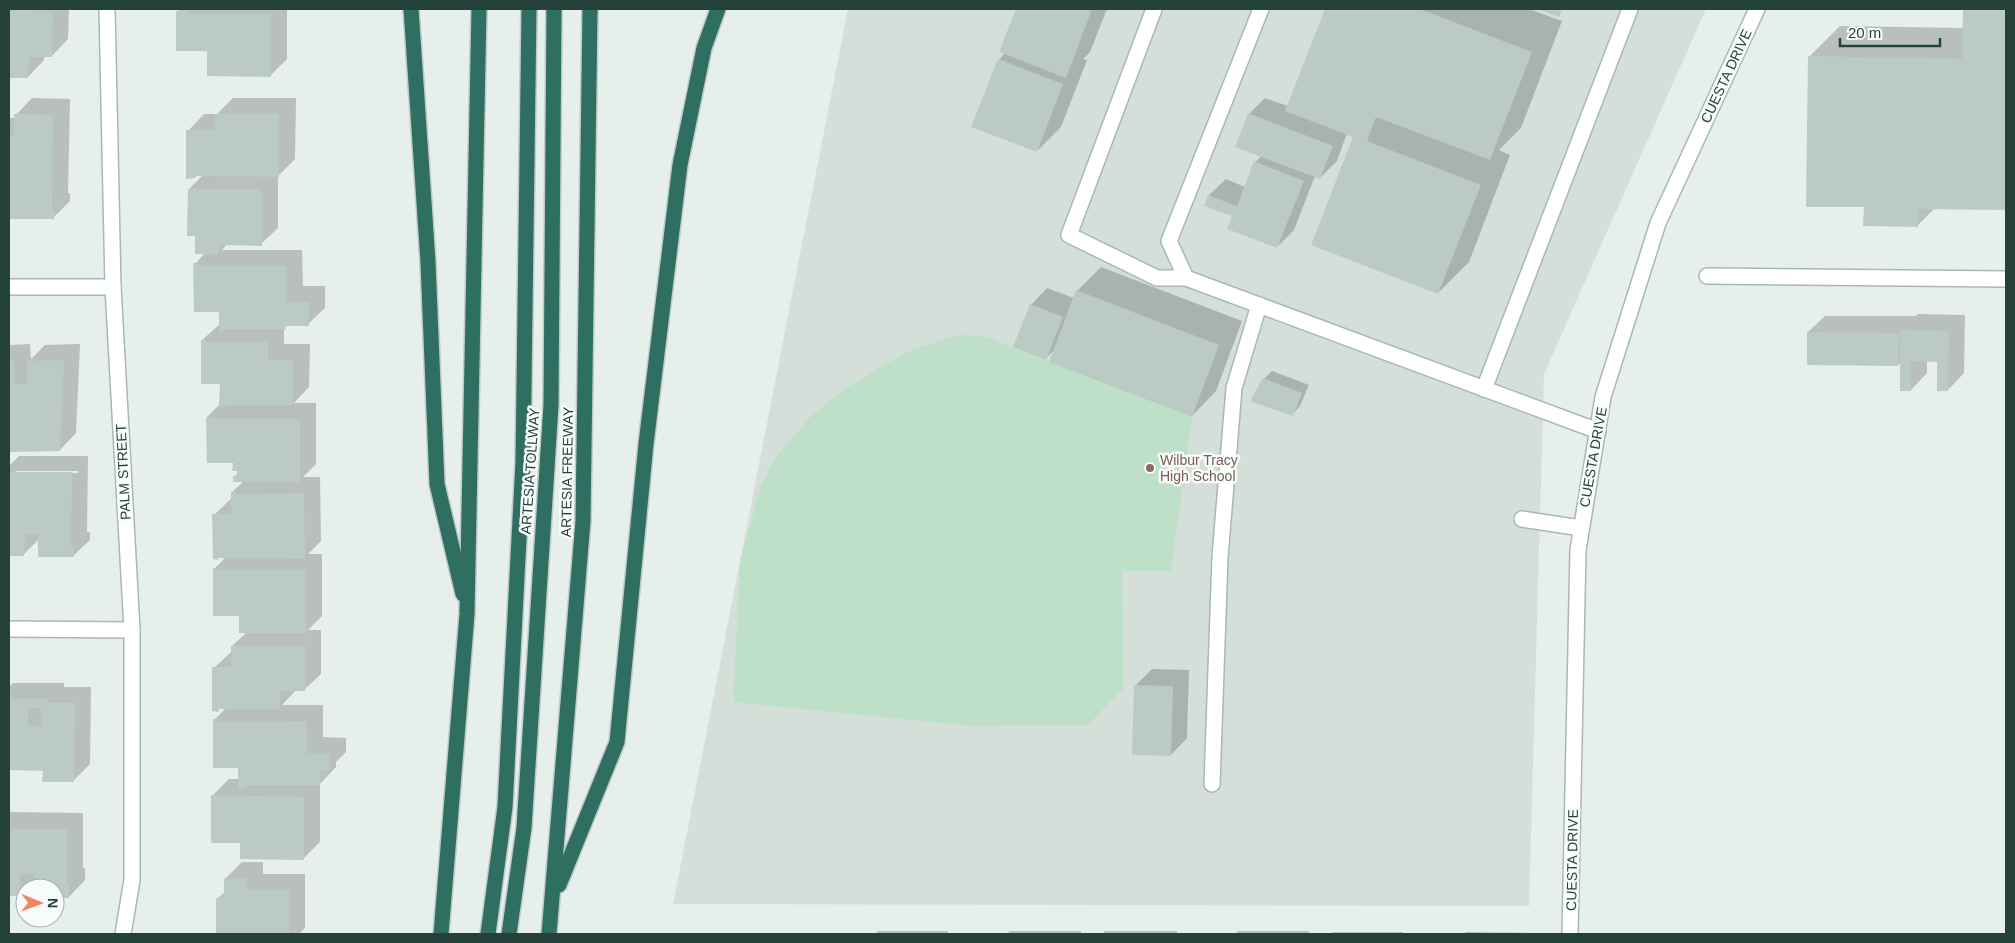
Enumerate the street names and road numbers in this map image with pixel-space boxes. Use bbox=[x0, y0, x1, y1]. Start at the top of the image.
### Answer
street label: CUESTA DRIVE bbox=[1697, 27, 1755, 125]
street label: ARTESIA FREEWAY bbox=[558, 406, 576, 537]
street label: CUESTA DRIVE bbox=[1576, 406, 1610, 508]
street label: ARTESIA TOLLWAY bbox=[518, 407, 542, 535]
street label: PALM STREET bbox=[112, 423, 134, 520]
street label: CUESTA DRIVE bbox=[1563, 809, 1581, 911]

